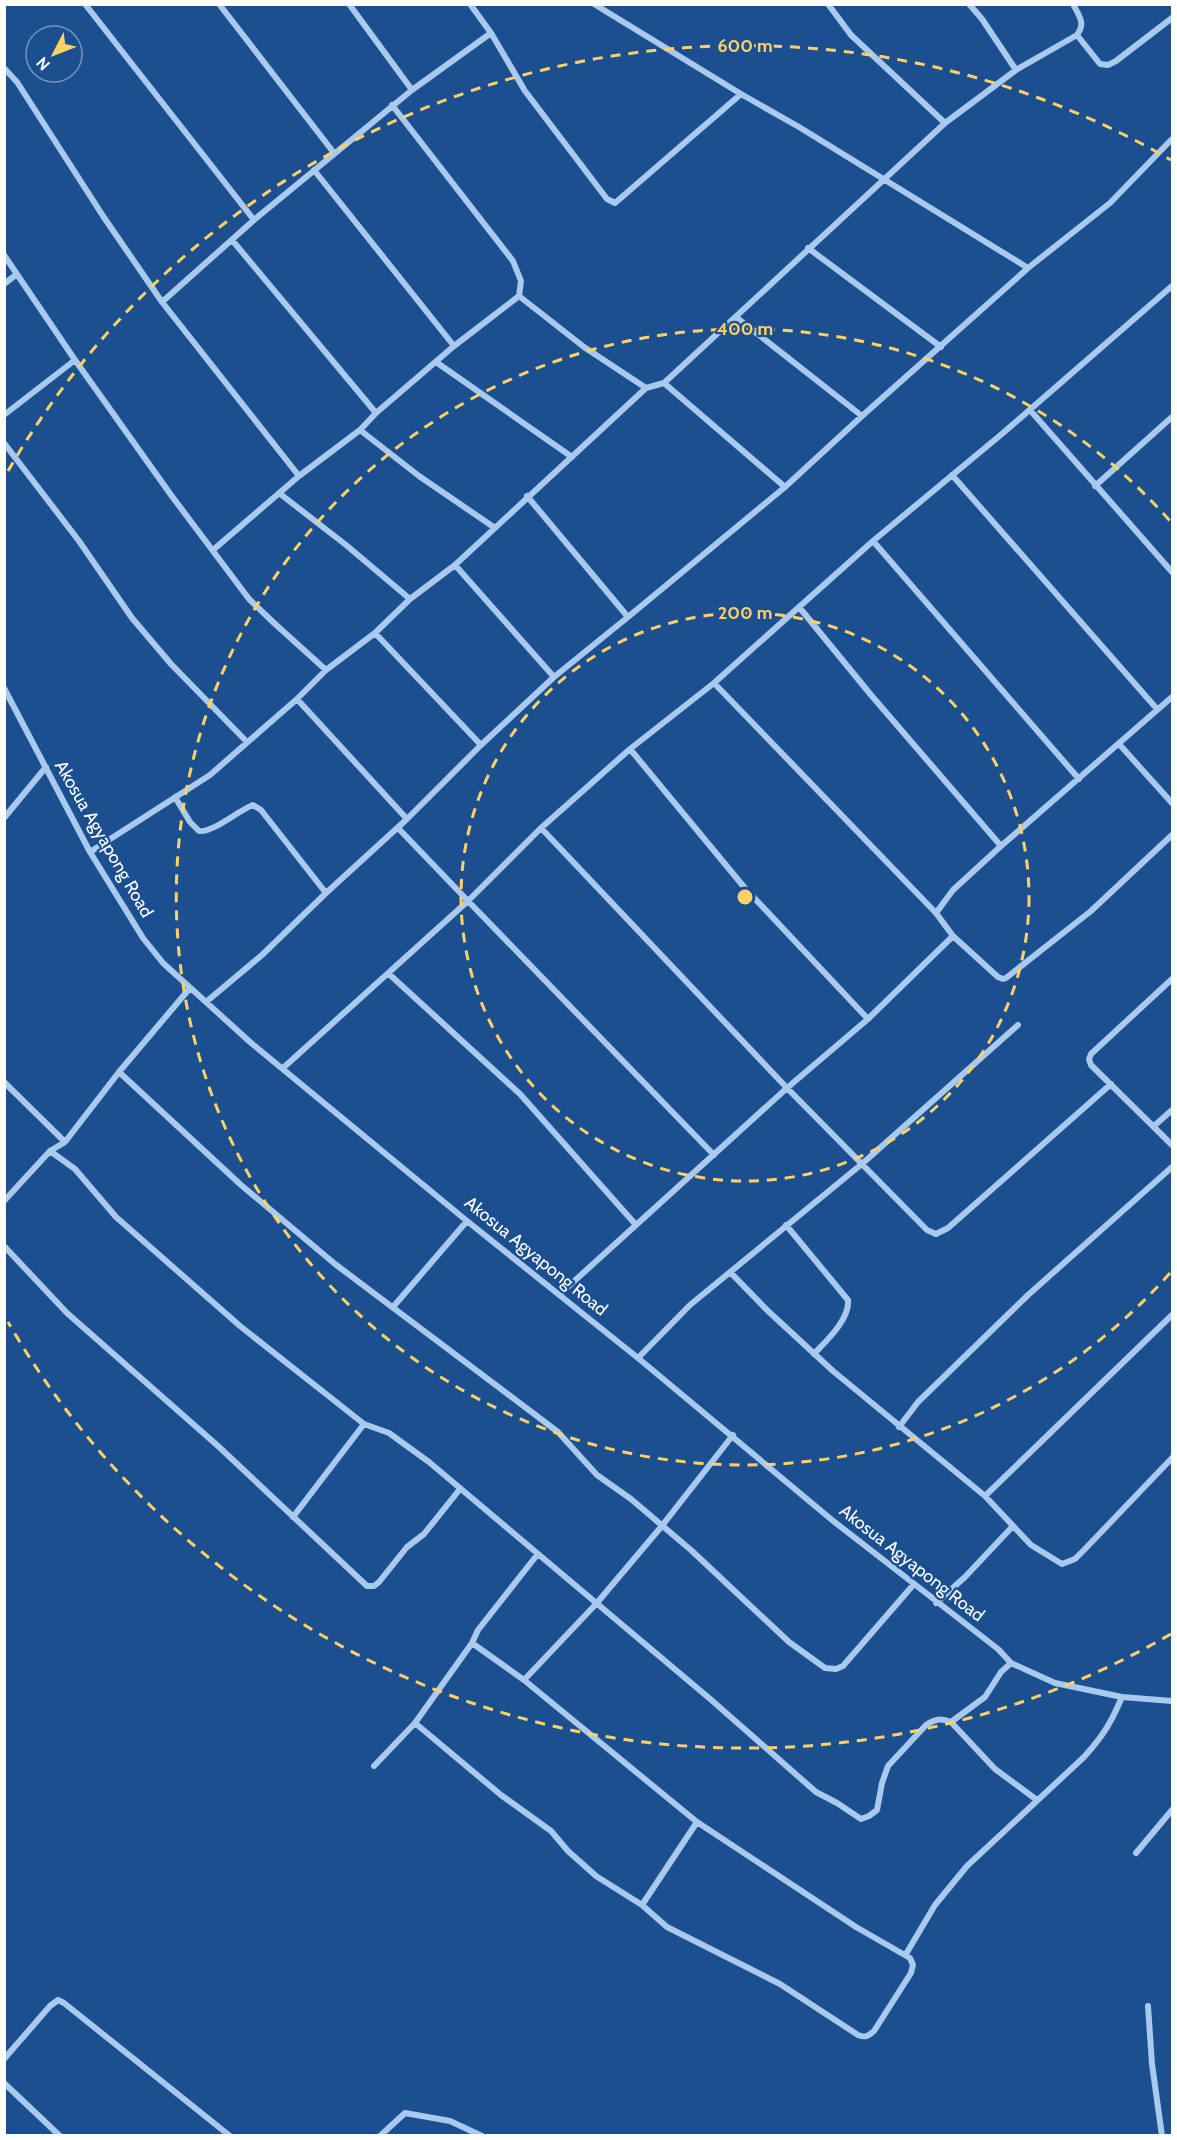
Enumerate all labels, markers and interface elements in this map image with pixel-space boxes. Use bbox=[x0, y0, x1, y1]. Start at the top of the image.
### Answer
north arrow bbox=[24, 24, 84, 84]
text: 600 m bbox=[717, 35, 773, 57]
text: N bbox=[32, 53, 54, 74]
text: 400 m bbox=[717, 318, 773, 340]
text: 200 m bbox=[718, 602, 772, 624]
street label: Akosua Agyapong Road bbox=[50, 757, 158, 921]
centre of rings bbox=[735, 887, 755, 907]
street label: Akosua Agyapong Road bbox=[460, 1192, 612, 1320]
street label: Akosua Agyapong Road bbox=[835, 1500, 989, 1626]

